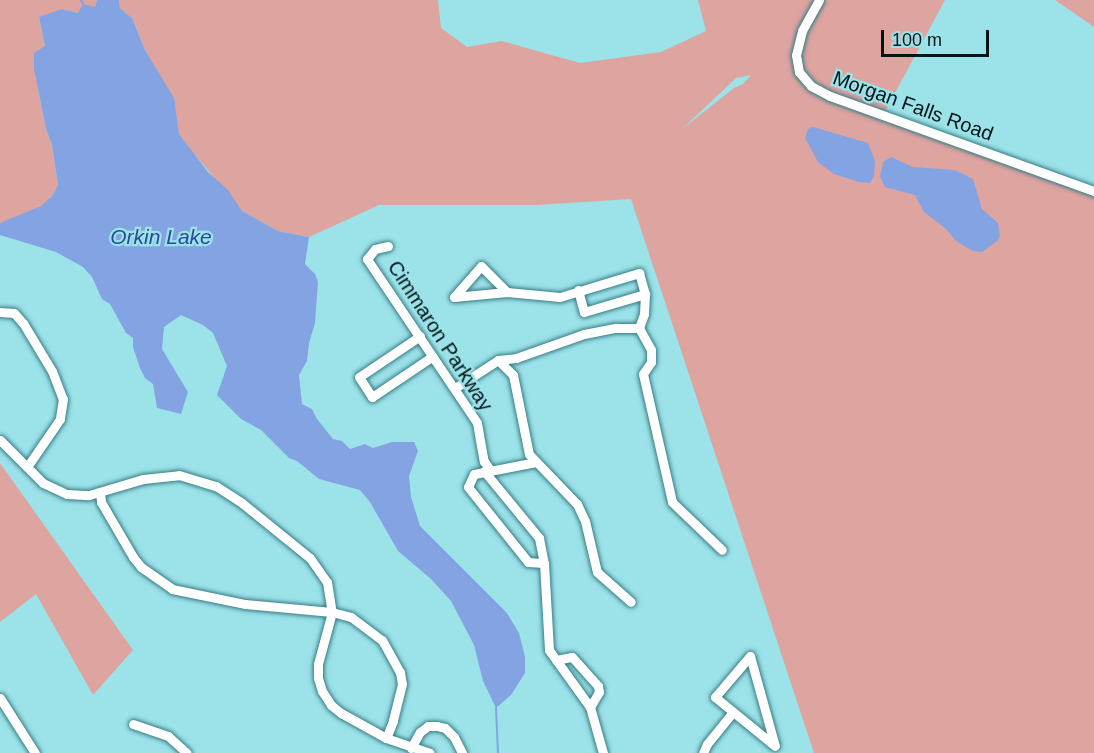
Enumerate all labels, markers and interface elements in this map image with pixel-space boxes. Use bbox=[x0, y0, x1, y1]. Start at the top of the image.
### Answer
scale bar bbox=[884, 18, 992, 56]
text: 100 m bbox=[892, 30, 942, 50]
street label: Morgan Falls Road bbox=[830, 66, 996, 146]
water label: Orkin Lake bbox=[110, 224, 212, 250]
street label: Cimmaron Parkway bbox=[382, 256, 498, 416]

